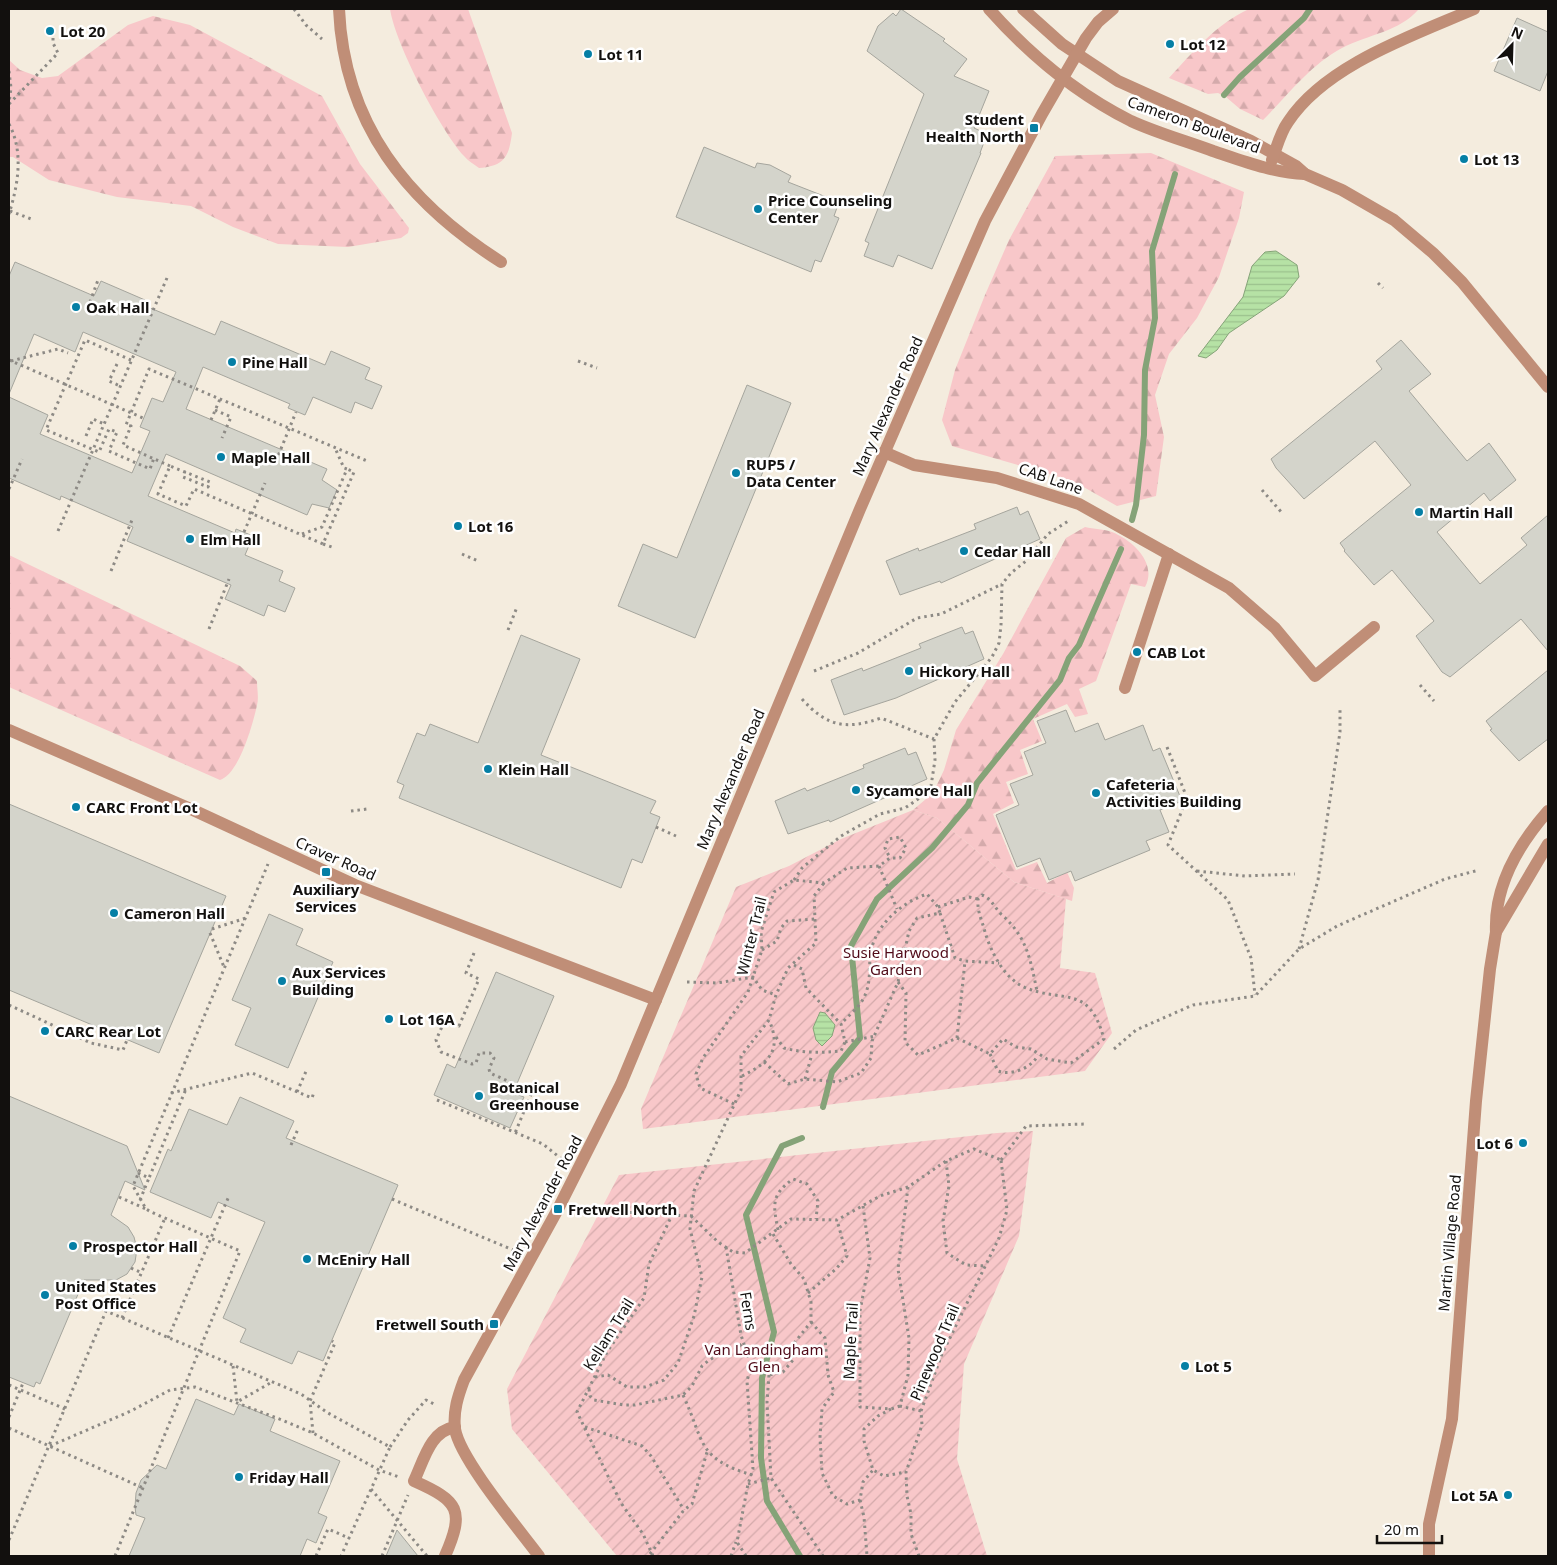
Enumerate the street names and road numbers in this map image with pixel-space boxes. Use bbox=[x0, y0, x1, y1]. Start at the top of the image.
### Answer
street label: Cameron Boulevard bbox=[1125, 91, 1263, 157]
street label: Mary Alexander Road bbox=[847, 333, 927, 479]
street label: CAB Lane bbox=[1016, 458, 1086, 498]
street label: Mary Alexander Road bbox=[691, 706, 769, 852]
street label: Craver Road bbox=[293, 831, 379, 885]
street label: Winter Trail bbox=[732, 894, 770, 978]
street label: Mary Alexander Road bbox=[498, 1132, 586, 1274]
street label: Martin Village Road bbox=[1433, 1174, 1465, 1312]
street label: Ferns bbox=[736, 1290, 762, 1332]
street label: Kellam Trail bbox=[578, 1294, 638, 1374]
street label: Pinewood Trail bbox=[905, 1301, 963, 1403]
street label: Maple Trail bbox=[838, 1302, 862, 1380]

